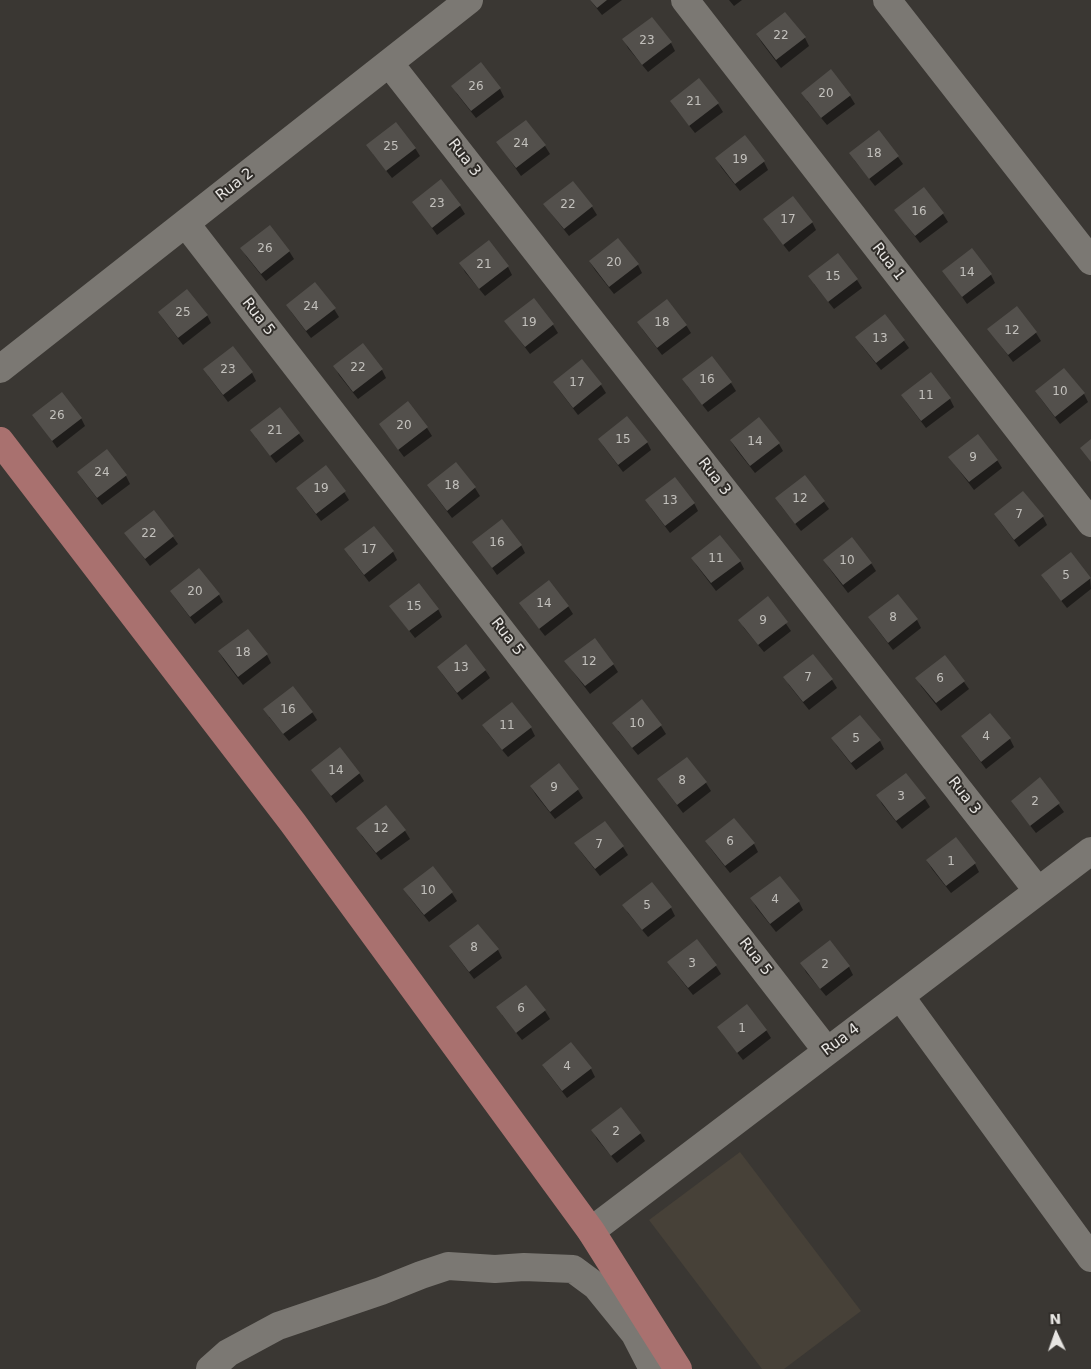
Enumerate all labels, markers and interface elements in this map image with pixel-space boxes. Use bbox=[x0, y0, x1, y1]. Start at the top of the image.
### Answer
house number: 22 bbox=[773, 29, 789, 43]
house number: 23 bbox=[639, 34, 655, 48]
house number: 26 bbox=[468, 80, 484, 94]
house number: 20 bbox=[818, 87, 834, 101]
house number: 21 bbox=[686, 95, 702, 109]
street label: Rua 3 bbox=[444, 136, 484, 180]
house number: 24 bbox=[513, 137, 529, 151]
house number: 25 bbox=[383, 140, 399, 154]
house number: 18 bbox=[866, 147, 882, 161]
house number: 19 bbox=[732, 153, 748, 167]
street label: Rua 2 bbox=[213, 165, 257, 205]
house number: 23 bbox=[429, 197, 445, 211]
house number: 22 bbox=[560, 198, 576, 212]
house number: 16 bbox=[911, 205, 927, 219]
house number: 17 bbox=[780, 213, 796, 227]
street label: Rua 1 bbox=[868, 240, 908, 284]
house number: 26 bbox=[257, 242, 273, 256]
house number: 20 bbox=[606, 256, 622, 270]
house number: 21 bbox=[476, 258, 492, 272]
house number: 14 bbox=[959, 266, 975, 280]
house number: 15 bbox=[825, 270, 841, 284]
street label: Rua 5 bbox=[238, 295, 278, 339]
house number: 24 bbox=[303, 300, 319, 314]
house number: 25 bbox=[175, 306, 191, 320]
house number: 19 bbox=[521, 316, 537, 330]
house number: 18 bbox=[654, 316, 670, 330]
house number: 12 bbox=[1004, 324, 1020, 338]
house number: 13 bbox=[872, 332, 888, 346]
house number: 22 bbox=[350, 361, 366, 375]
house number: 23 bbox=[220, 363, 236, 377]
house number: 16 bbox=[699, 373, 715, 387]
house number: 17 bbox=[569, 376, 585, 390]
house number: 10 bbox=[1052, 385, 1068, 399]
house number: 11 bbox=[918, 389, 934, 403]
house number: 26 bbox=[49, 409, 65, 423]
house number: 20 bbox=[396, 419, 412, 433]
house number: 21 bbox=[267, 424, 283, 438]
house number: 15 bbox=[615, 433, 631, 447]
house number: 14 bbox=[747, 435, 763, 449]
house number: 9 bbox=[969, 451, 977, 465]
street label: Rua 3 bbox=[694, 455, 734, 499]
house number: 24 bbox=[94, 466, 110, 480]
house number: 18 bbox=[444, 479, 460, 493]
house number: 19 bbox=[313, 482, 329, 496]
house number: 12 bbox=[792, 492, 808, 506]
house number: 13 bbox=[662, 494, 678, 508]
house number: 7 bbox=[1015, 508, 1023, 522]
house number: 22 bbox=[141, 527, 157, 541]
house number: 16 bbox=[489, 536, 505, 550]
house number: 17 bbox=[361, 543, 377, 557]
house number: 11 bbox=[708, 552, 724, 566]
house number: 10 bbox=[839, 554, 855, 568]
house number: 5 bbox=[1062, 569, 1070, 583]
house number: 20 bbox=[187, 585, 203, 599]
house number: 14 bbox=[536, 597, 552, 611]
house number: 15 bbox=[406, 600, 422, 614]
house number: 8 bbox=[889, 611, 897, 625]
house number: 9 bbox=[759, 614, 767, 628]
street label: Rua 5 bbox=[487, 615, 527, 659]
house number: 18 bbox=[235, 646, 251, 660]
house number: 12 bbox=[581, 655, 597, 669]
house number: 13 bbox=[453, 661, 469, 675]
house number: 7 bbox=[804, 671, 812, 685]
house number: 6 bbox=[936, 672, 944, 686]
house number: 16 bbox=[280, 703, 296, 717]
house number: 10 bbox=[629, 717, 645, 731]
house number: 11 bbox=[499, 719, 515, 733]
house number: 4 bbox=[982, 730, 990, 744]
house number: 5 bbox=[852, 732, 860, 746]
house number: 14 bbox=[328, 764, 344, 778]
house number: 8 bbox=[678, 774, 686, 788]
street label: Rua 3 bbox=[944, 774, 984, 818]
house number: 9 bbox=[550, 781, 558, 795]
house number: 3 bbox=[897, 790, 905, 804]
house number: 2 bbox=[1031, 795, 1039, 809]
house number: 12 bbox=[373, 822, 389, 836]
house number: 6 bbox=[726, 835, 734, 849]
house number: 7 bbox=[595, 838, 603, 852]
house number: 1 bbox=[947, 855, 955, 869]
house number: 10 bbox=[420, 884, 436, 898]
house number: 4 bbox=[771, 893, 779, 907]
house number: 5 bbox=[643, 899, 651, 913]
street label: Rua 5 bbox=[735, 935, 775, 979]
house number: 8 bbox=[470, 941, 478, 955]
house number: 3 bbox=[688, 957, 696, 971]
house number: 2 bbox=[821, 958, 829, 972]
house number: 6 bbox=[517, 1002, 525, 1016]
street label: Rua 4 bbox=[819, 1020, 863, 1060]
house number: 1 bbox=[738, 1022, 746, 1036]
house number: 4 bbox=[563, 1060, 571, 1074]
house number: 2 bbox=[612, 1125, 620, 1139]
north arrow bbox=[1031, 1309, 1081, 1359]
text: N bbox=[1049, 1311, 1061, 1327]

